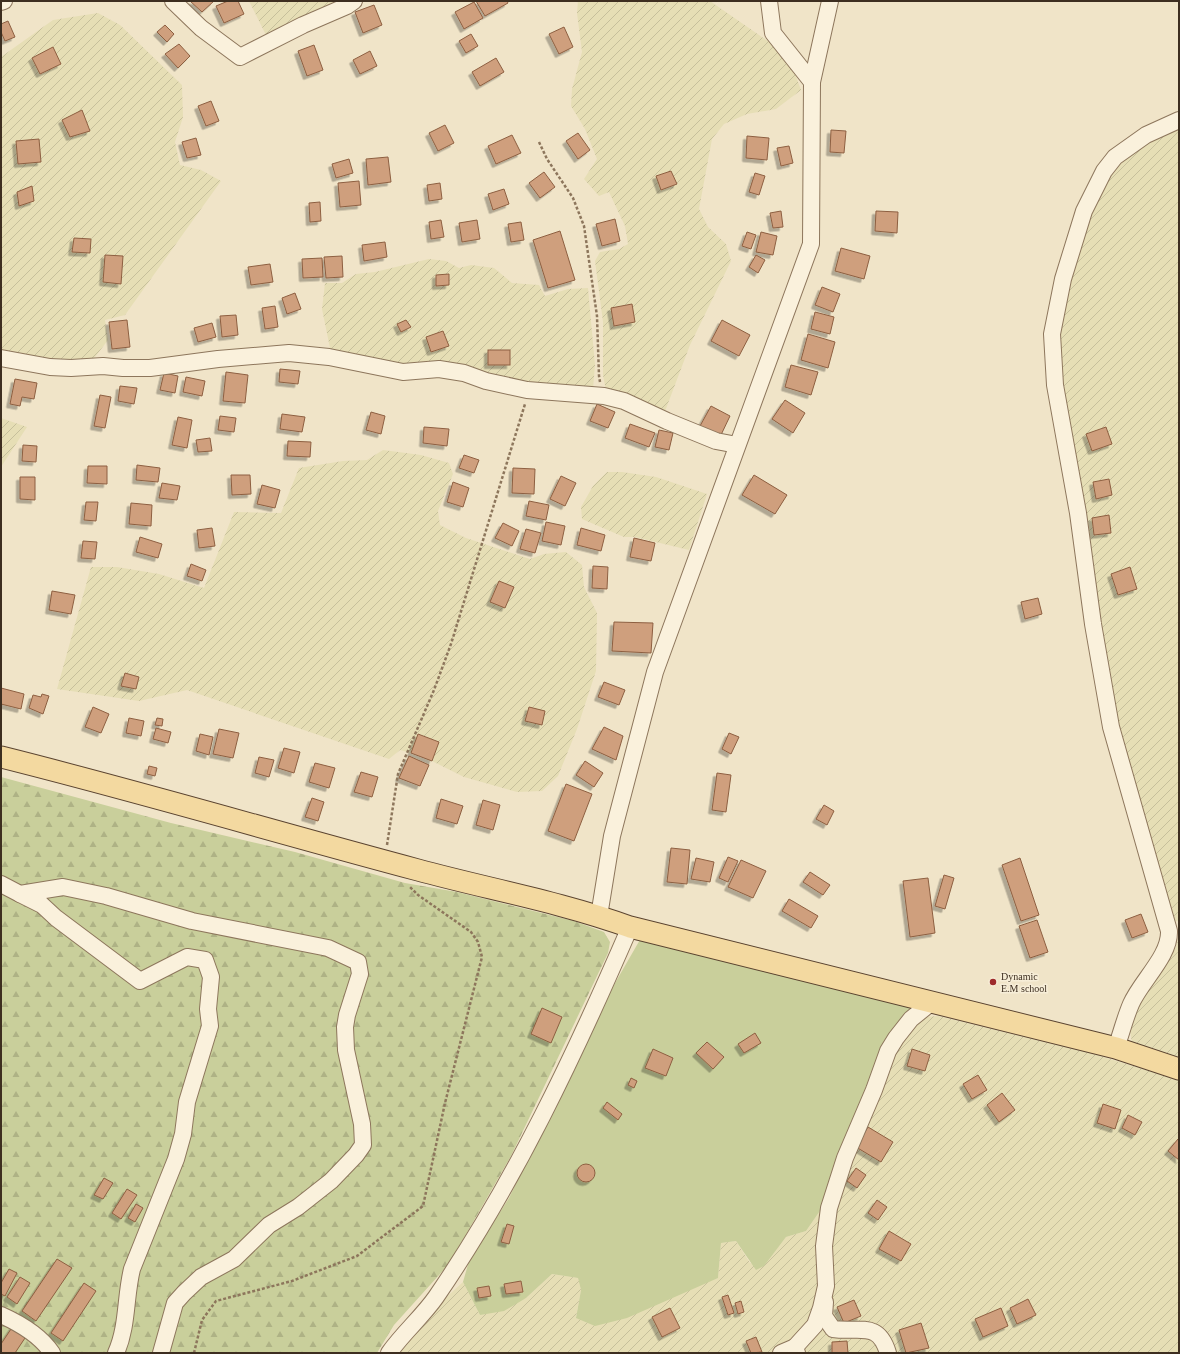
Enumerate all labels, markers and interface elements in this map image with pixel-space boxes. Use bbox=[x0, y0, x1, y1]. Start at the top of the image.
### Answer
place label: Dynamic E.M school bbox=[1001, 971, 1047, 994]
marker: Dynamic E.M school bbox=[988, 977, 998, 987]

